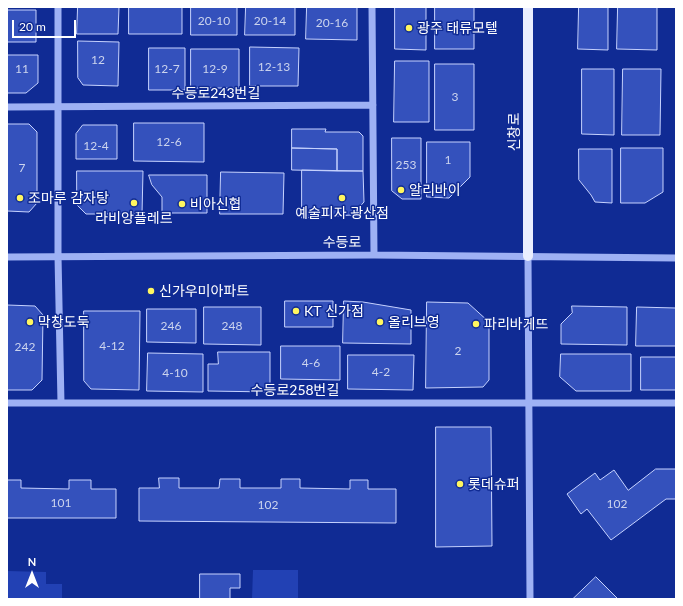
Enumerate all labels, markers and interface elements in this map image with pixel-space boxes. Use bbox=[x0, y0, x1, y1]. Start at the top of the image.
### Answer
scale bar bbox=[14, 12, 78, 38]
house number: 20-10 bbox=[198, 14, 230, 28]
house number: 20-14 bbox=[254, 14, 286, 28]
house number: 20-16 bbox=[316, 16, 348, 30]
text: 20 m bbox=[19, 19, 46, 34]
place label: 광주 태류모텔 bbox=[417, 20, 498, 36]
marker: 광주 태류모텔 bbox=[404, 23, 414, 33]
house number: 12 bbox=[91, 53, 105, 67]
house number: 12-13 bbox=[258, 60, 290, 74]
house number: 11 bbox=[15, 62, 29, 76]
house number: 12-7 bbox=[154, 62, 180, 76]
house number: 12-9 bbox=[202, 62, 228, 76]
street label: 수등로243번길 bbox=[172, 85, 260, 101]
house number: 3 bbox=[452, 90, 458, 104]
street label: 신창로 bbox=[506, 113, 522, 151]
house number: 12-6 bbox=[156, 135, 182, 149]
house number: 12-4 bbox=[83, 139, 109, 153]
house number: 1 bbox=[445, 153, 451, 167]
house number: 253 bbox=[396, 158, 416, 172]
house number: 7 bbox=[19, 161, 25, 175]
place label: 알리바이 bbox=[409, 182, 461, 198]
marker: 알리바이 bbox=[396, 185, 406, 195]
place label: 조마루 감자탕 bbox=[28, 190, 109, 206]
marker: 조마루 감자탕 bbox=[15, 193, 25, 203]
marker: 예술피자 광산점 bbox=[337, 193, 347, 203]
place label: 비아신협 bbox=[190, 196, 242, 212]
marker: 라비앙플레르 bbox=[129, 198, 139, 208]
marker: 비아신협 bbox=[177, 199, 187, 209]
place label: 예술피자 광산점 bbox=[295, 205, 389, 221]
place label: 라비앙플레르 bbox=[95, 210, 173, 226]
street label: 수등로 bbox=[323, 234, 361, 250]
place label: 신가우미아파트 bbox=[159, 283, 249, 299]
marker: 신가우미아파트 bbox=[146, 286, 156, 296]
place label: KT 신가점 bbox=[304, 303, 364, 319]
marker: KT 신가점 bbox=[291, 306, 301, 316]
place label: 막창도둑 bbox=[38, 314, 90, 330]
place label: 올리브영 bbox=[388, 314, 440, 330]
place label: 파리바게뜨 bbox=[484, 316, 548, 332]
marker: 막창도둑 bbox=[25, 317, 35, 327]
marker: 올리브영 bbox=[375, 317, 385, 327]
house number: 246 bbox=[161, 319, 181, 333]
house number: 248 bbox=[222, 319, 242, 333]
marker: 파리바게뜨 bbox=[471, 319, 481, 329]
house number: 4-12 bbox=[99, 339, 125, 353]
house number: 242 bbox=[15, 340, 35, 354]
house number: 2 bbox=[455, 344, 461, 358]
house number: 4-6 bbox=[302, 356, 320, 370]
house number: 4-2 bbox=[372, 365, 390, 379]
house number: 4-10 bbox=[162, 366, 188, 380]
street label: 수등로258번길 bbox=[251, 382, 339, 398]
place label: 롯데슈퍼 bbox=[468, 476, 520, 492]
marker: 롯데슈퍼 bbox=[455, 479, 465, 489]
house number: 101 bbox=[51, 496, 71, 510]
house number: 102 bbox=[607, 497, 627, 511]
house number: 102 bbox=[258, 498, 278, 512]
north arrow bbox=[12, 554, 52, 594]
text: N bbox=[28, 555, 36, 568]

